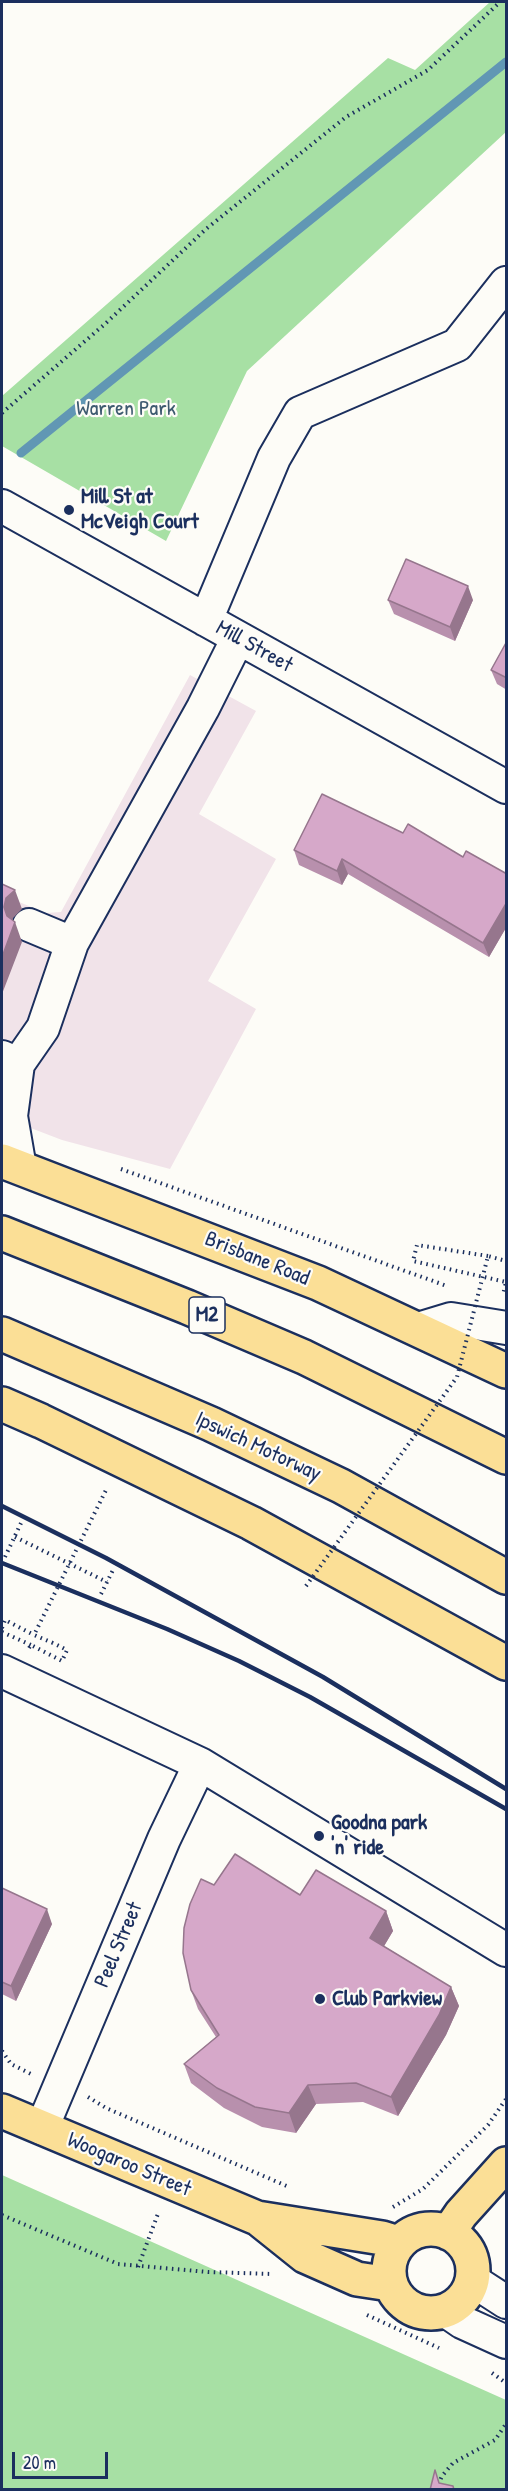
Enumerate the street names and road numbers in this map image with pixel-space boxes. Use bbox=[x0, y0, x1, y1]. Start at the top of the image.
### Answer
street label: Mill Street bbox=[211, 615, 297, 679]
street label: Brisbane Road bbox=[201, 1226, 313, 1292]
road number: M2 bbox=[189, 1297, 225, 1333]
street label: Ipswich Motorway bbox=[191, 1406, 325, 1488]
street label: Peel Street bbox=[89, 1898, 149, 1992]
street label: Woogaroo Street bbox=[63, 2127, 195, 2203]

